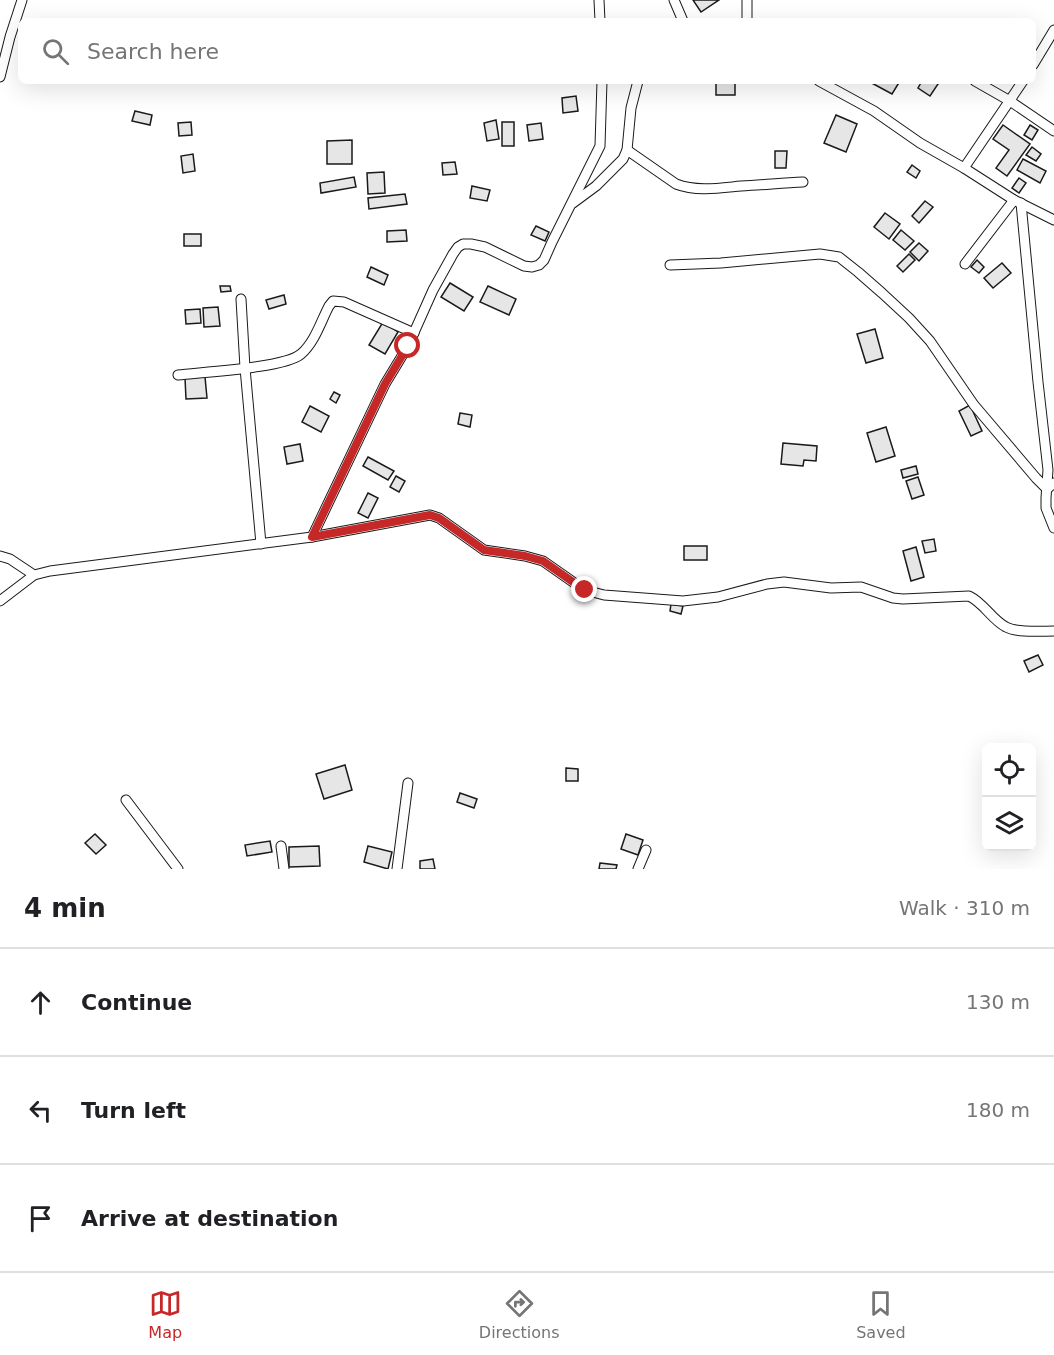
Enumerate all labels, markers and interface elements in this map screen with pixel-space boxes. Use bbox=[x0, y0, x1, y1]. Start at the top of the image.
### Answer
search box bbox=[18, 18, 1036, 84]
icon: search bbox=[39, 35, 72, 68]
text: Search here bbox=[87, 39, 219, 64]
route start bbox=[394, 332, 420, 358]
route end bbox=[571, 576, 597, 602]
map controls bbox=[982, 743, 1036, 851]
button: locate bbox=[982, 743, 1036, 797]
button: layers bbox=[982, 797, 1036, 851]
text: 4 min bbox=[24, 893, 106, 923]
text: Walk · 310 m bbox=[899, 896, 1030, 920]
icon: ahead bbox=[24, 986, 57, 1019]
text: Continue bbox=[81, 990, 192, 1015]
text: 130 m bbox=[966, 990, 1030, 1014]
icon: left bbox=[24, 1094, 57, 1127]
text: Turn left bbox=[81, 1098, 186, 1123]
text: 180 m bbox=[966, 1098, 1030, 1122]
icon: arrive bbox=[24, 1202, 57, 1235]
text: Arrive at destination bbox=[81, 1206, 338, 1231]
tab: Map bbox=[148, 1287, 182, 1342]
tab: Directions bbox=[479, 1287, 559, 1342]
tab: Saved bbox=[856, 1287, 906, 1342]

